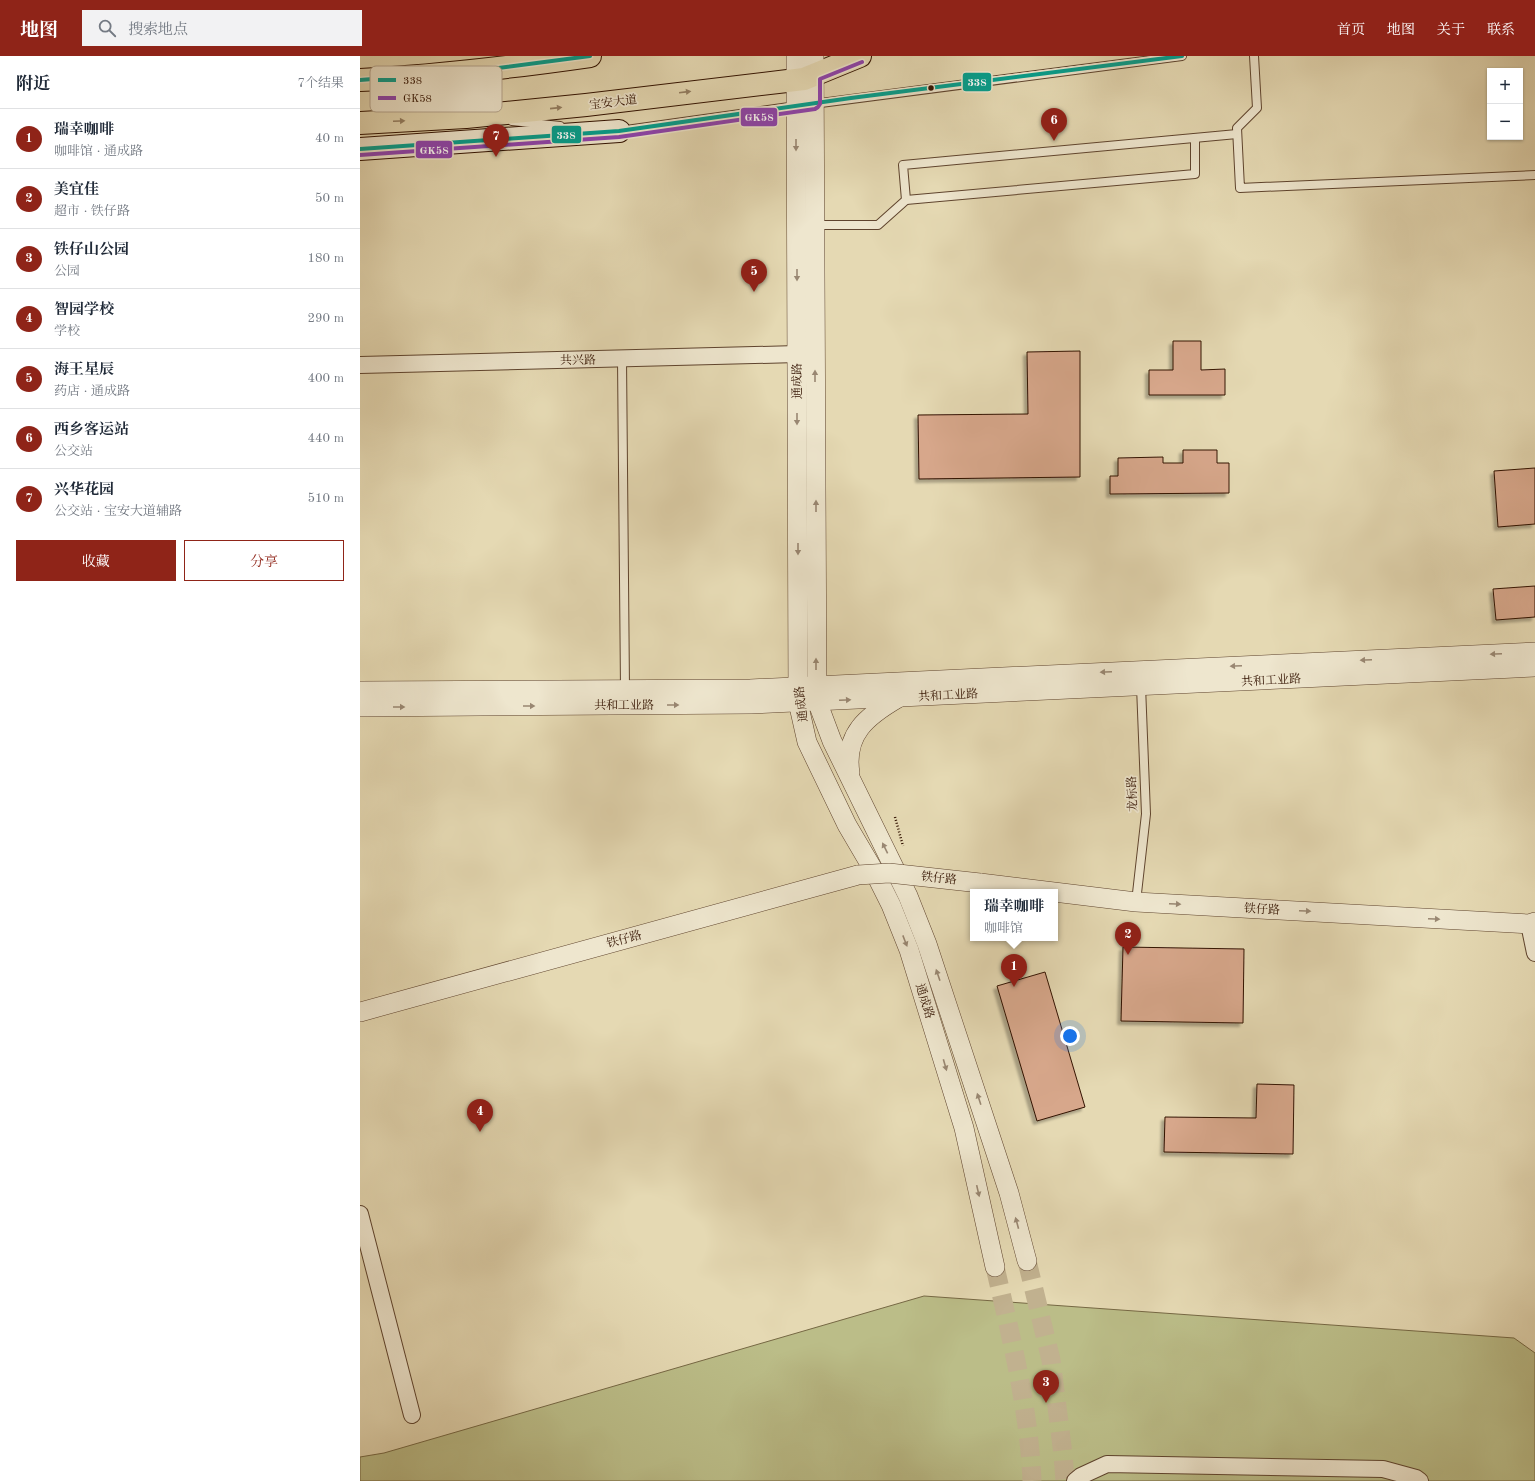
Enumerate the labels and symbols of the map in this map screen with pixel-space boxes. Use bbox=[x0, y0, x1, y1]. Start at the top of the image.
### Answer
legend bbox=[370, 66, 502, 112]
line badge: 338 bbox=[962, 72, 992, 92]
text: 338 bbox=[403, 76, 422, 87]
text: 338 bbox=[967, 78, 987, 89]
unlabelled marker bbox=[926, 83, 936, 93]
one-way arrow bbox=[679, 89, 692, 96]
street label: 宝安大道 bbox=[588, 92, 638, 112]
text: GK58 bbox=[403, 94, 432, 105]
one-way arrow bbox=[550, 105, 562, 111]
line badge: GK58 bbox=[740, 107, 778, 127]
pin: 6 bbox=[1041, 108, 1067, 141]
text: GK58 bbox=[744, 113, 774, 124]
one-way arrow bbox=[393, 117, 405, 124]
pin: 7 bbox=[483, 124, 509, 157]
line badge: 338 bbox=[551, 125, 582, 144]
text: 338 bbox=[556, 131, 576, 142]
one-way arrow bbox=[793, 139, 799, 152]
line badge: GK58 bbox=[415, 140, 453, 159]
text: GK58 bbox=[419, 146, 449, 157]
pin: 5 bbox=[741, 259, 767, 292]
one-way arrow bbox=[794, 269, 800, 282]
street label: 共兴路 bbox=[560, 353, 596, 367]
street label: 通成路 bbox=[790, 363, 804, 399]
one-way arrow bbox=[812, 369, 818, 382]
one-way arrow bbox=[794, 413, 800, 426]
one-way arrow bbox=[813, 499, 819, 512]
one-way arrow bbox=[795, 543, 801, 556]
one-way arrow bbox=[1490, 650, 1502, 657]
one-way arrow bbox=[1360, 656, 1372, 663]
one-way arrow bbox=[813, 657, 819, 670]
one-way arrow bbox=[1230, 662, 1242, 669]
one-way arrow bbox=[1100, 668, 1112, 675]
street label: 共和工业路 bbox=[1241, 671, 1301, 689]
street label: 通成路 bbox=[792, 685, 810, 723]
street label: 共和工业路 bbox=[918, 686, 978, 704]
one-way arrow bbox=[839, 697, 852, 703]
street label: 共和工业路 bbox=[594, 698, 654, 712]
one-way arrow bbox=[667, 702, 680, 708]
one-way arrow bbox=[523, 703, 536, 709]
one-way arrow bbox=[393, 704, 406, 710]
street label: 龙标路 bbox=[1124, 776, 1140, 812]
one-way arrow bbox=[882, 843, 888, 854]
street label: 铁仔路 bbox=[920, 869, 958, 887]
one-way arrow bbox=[1169, 900, 1181, 907]
street label: 铁仔路 bbox=[1244, 901, 1280, 917]
one-way arrow bbox=[1299, 908, 1311, 915]
one-way arrow bbox=[1428, 915, 1440, 922]
pin: 2 bbox=[1115, 922, 1141, 955]
street label: 铁仔路 bbox=[605, 928, 643, 950]
one-way arrow bbox=[903, 936, 909, 948]
pin: 1 bbox=[1001, 954, 1027, 987]
one-way arrow bbox=[935, 969, 941, 981]
street label: 通成路 bbox=[913, 982, 937, 1020]
your location bbox=[1060, 1026, 1080, 1046]
one-way arrow bbox=[942, 1059, 948, 1071]
one-way arrow bbox=[976, 1093, 982, 1105]
pin: 4 bbox=[467, 1099, 493, 1132]
one-way arrow bbox=[975, 1185, 981, 1197]
one-way arrow bbox=[1014, 1217, 1020, 1229]
pin: 3 bbox=[1033, 1370, 1059, 1403]

